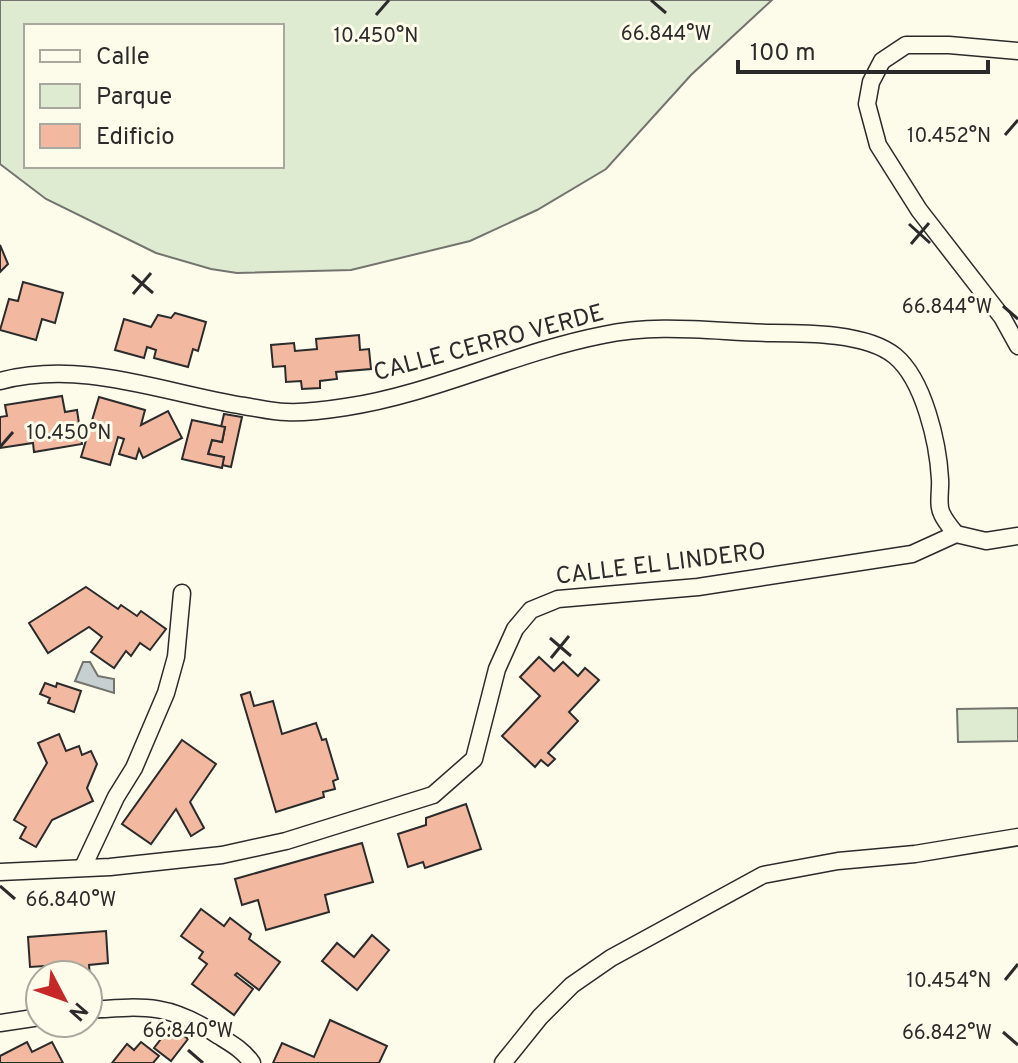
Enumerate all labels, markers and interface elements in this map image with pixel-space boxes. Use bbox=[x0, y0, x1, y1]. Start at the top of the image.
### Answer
text: 66.844°W bbox=[621, 22, 711, 48]
legend bbox=[24, 24, 284, 168]
text: 10.450°N bbox=[334, 24, 418, 50]
scale bar bbox=[738, 24, 988, 74]
text: 100 m bbox=[750, 39, 816, 69]
text: Calle bbox=[96, 43, 150, 73]
text: Parque bbox=[96, 83, 172, 113]
text: Edificio bbox=[96, 123, 175, 153]
text: 10.452°N bbox=[907, 124, 991, 150]
text: 66.844°W bbox=[902, 295, 992, 321]
street label: CALLE CERRO VERDE bbox=[370, 299, 608, 389]
text: 10.450°N bbox=[27, 421, 111, 447]
street label: CALLE EL LINDERO bbox=[554, 537, 768, 593]
text: 66.840°W bbox=[26, 888, 116, 914]
north arrow bbox=[24, 959, 104, 1039]
text: 10.454°N bbox=[907, 969, 991, 995]
text: N bbox=[62, 996, 93, 1025]
text: 66.840°W bbox=[143, 1019, 233, 1045]
text: 66.842°W bbox=[902, 1021, 992, 1047]

